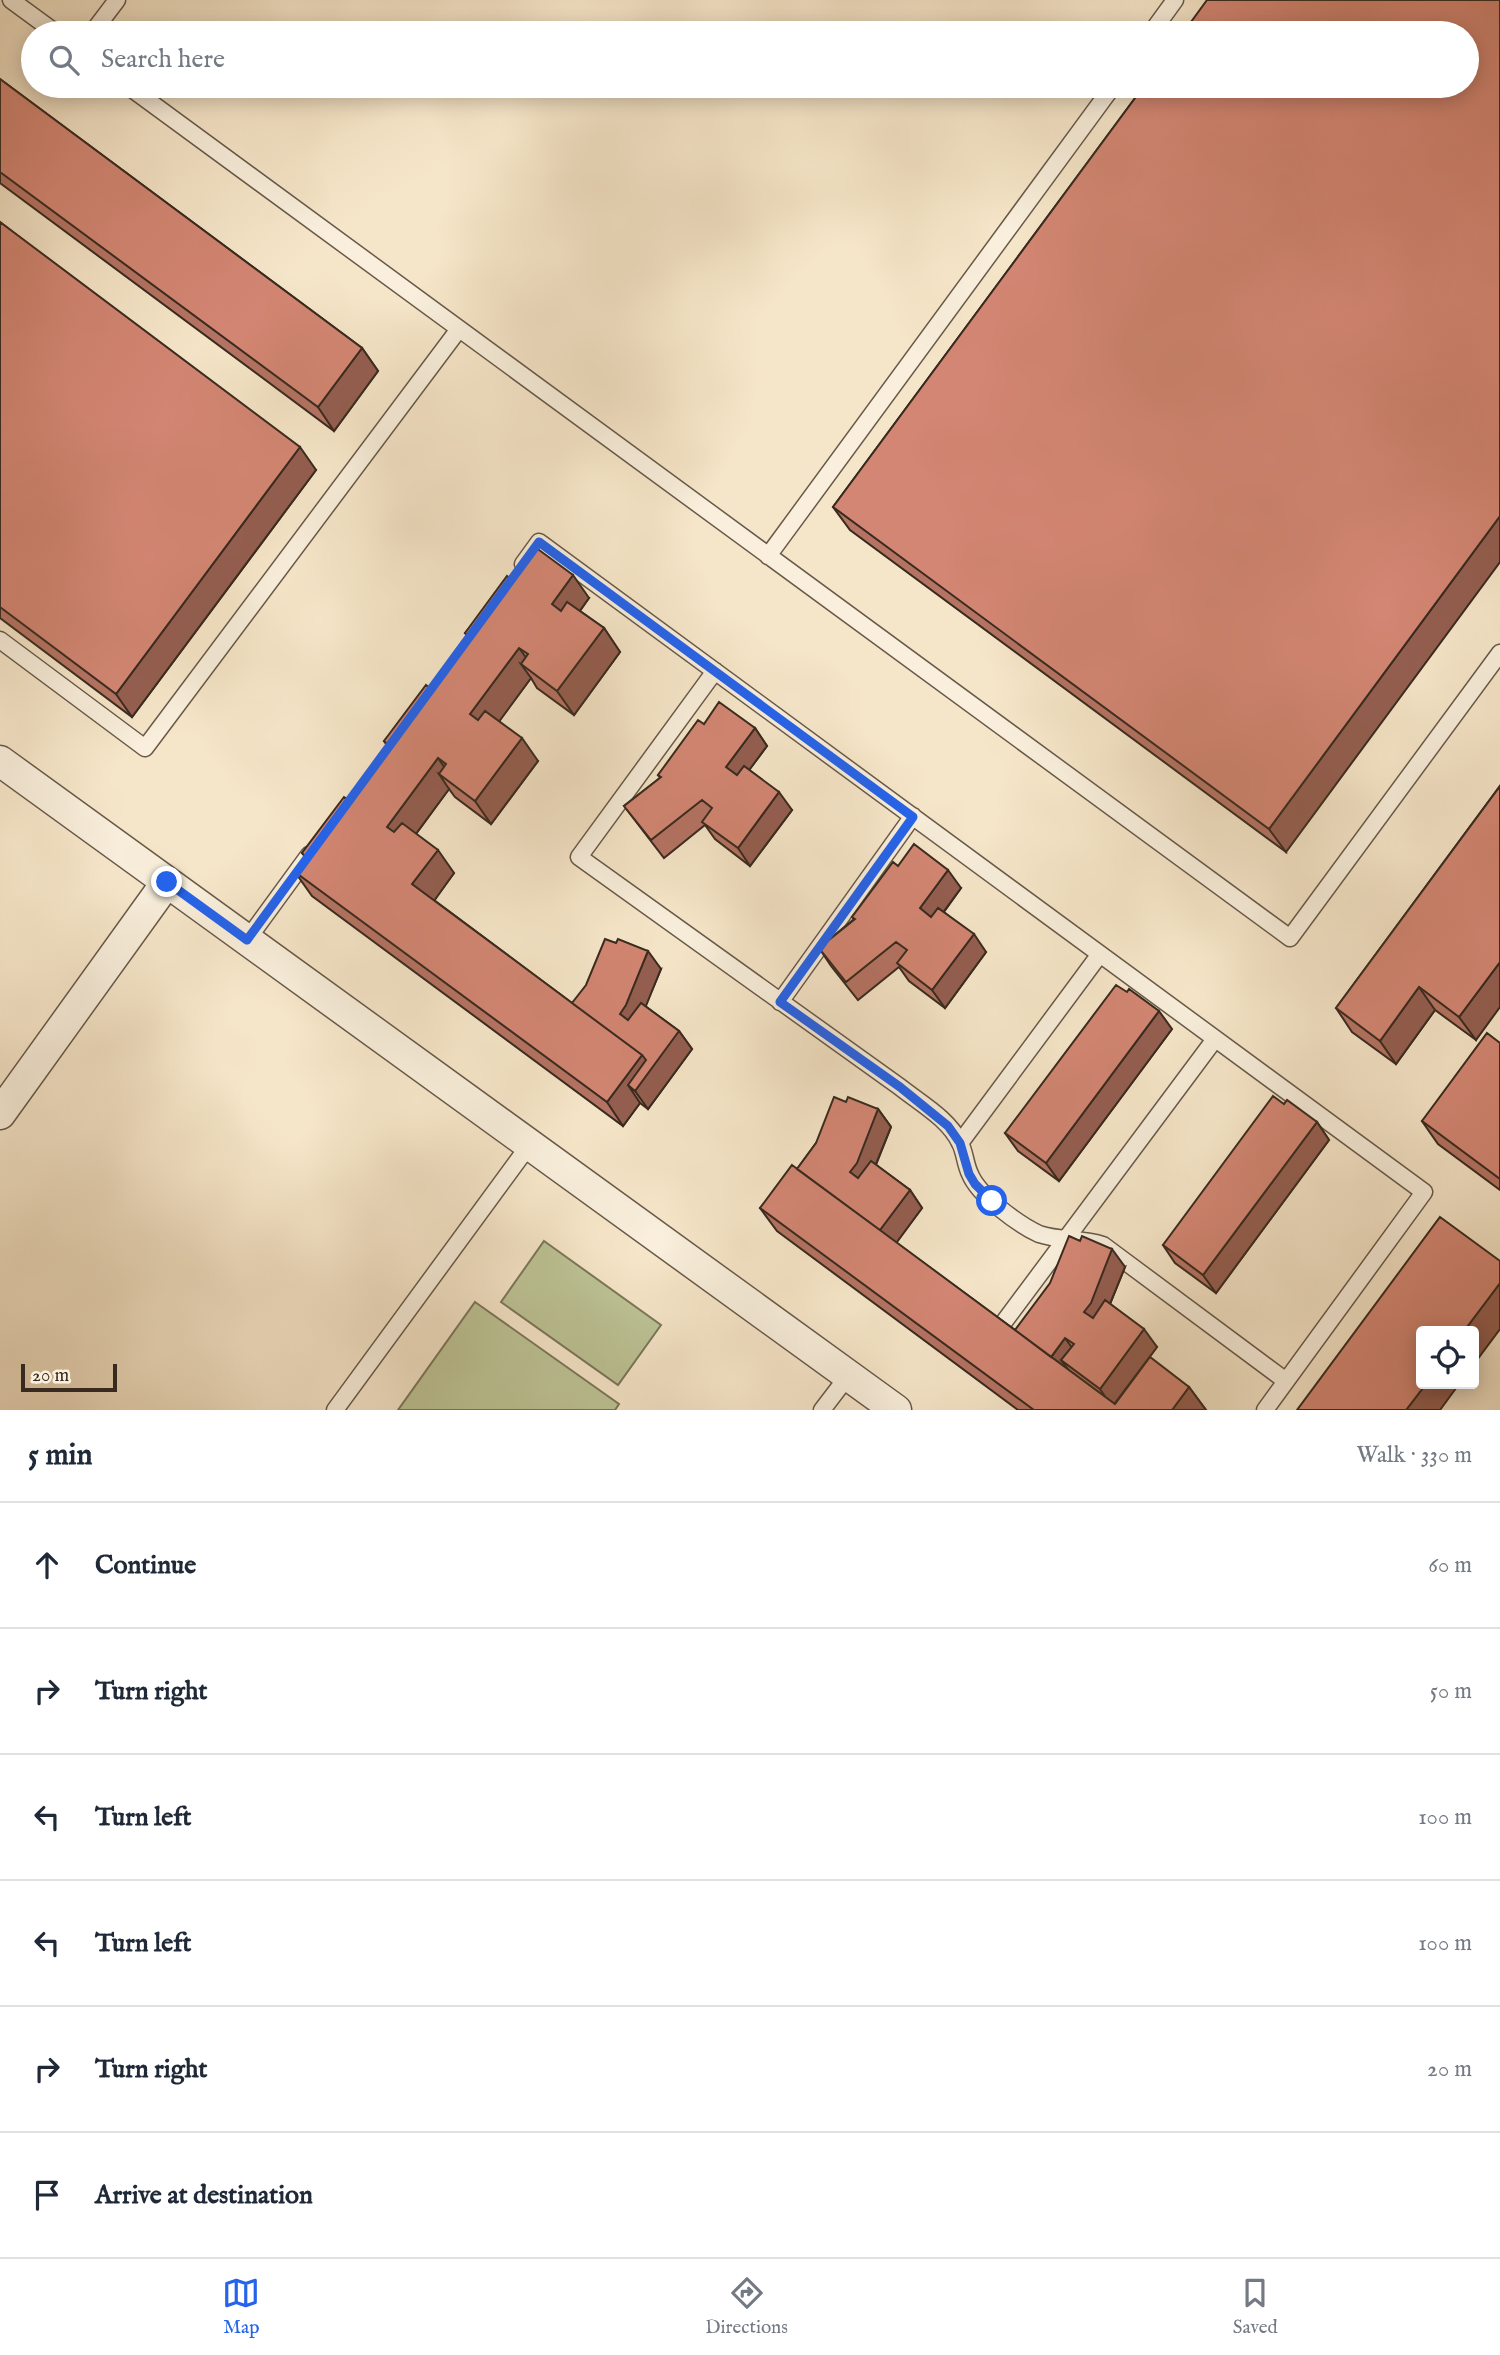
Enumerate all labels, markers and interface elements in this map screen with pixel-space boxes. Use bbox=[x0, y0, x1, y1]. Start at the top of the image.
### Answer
search box bbox=[21, 21, 1479, 98]
icon: search bbox=[45, 41, 83, 79]
text: Search here bbox=[101, 43, 225, 76]
route end bbox=[151, 866, 182, 897]
route start bbox=[976, 1185, 1007, 1216]
map controls bbox=[1416, 1326, 1479, 1389]
button: locate bbox=[1416, 1326, 1479, 1389]
scale bar bbox=[21, 1361, 117, 1393]
text: 20 m bbox=[32, 1364, 69, 1388]
text: 5 min bbox=[28, 1437, 93, 1475]
text: Walk · 330 m bbox=[1357, 1441, 1472, 1470]
icon: ahead bbox=[28, 1546, 66, 1584]
text: Continue bbox=[95, 1549, 196, 1582]
text: 60 m bbox=[1428, 1551, 1472, 1580]
icon: right bbox=[28, 1672, 66, 1710]
text: Turn right bbox=[95, 1675, 208, 1708]
text: 50 m bbox=[1430, 1677, 1472, 1706]
icon: left bbox=[28, 1798, 66, 1836]
text: Turn left bbox=[95, 1801, 192, 1834]
text: 100 m bbox=[1418, 1803, 1472, 1832]
icon: left bbox=[28, 1924, 66, 1962]
text: Turn left bbox=[95, 1927, 192, 1960]
text: 100 m bbox=[1418, 1929, 1472, 1958]
icon: right bbox=[28, 2050, 66, 2088]
text: Turn right bbox=[95, 2053, 208, 2086]
text: 20 m bbox=[1427, 2055, 1472, 2084]
icon: arrive bbox=[28, 2176, 66, 2214]
text: Arrive at destination bbox=[95, 2179, 313, 2212]
tab: Map bbox=[222, 2274, 260, 2340]
tab: Directions bbox=[705, 2274, 788, 2340]
tab: Saved bbox=[1233, 2274, 1278, 2340]

